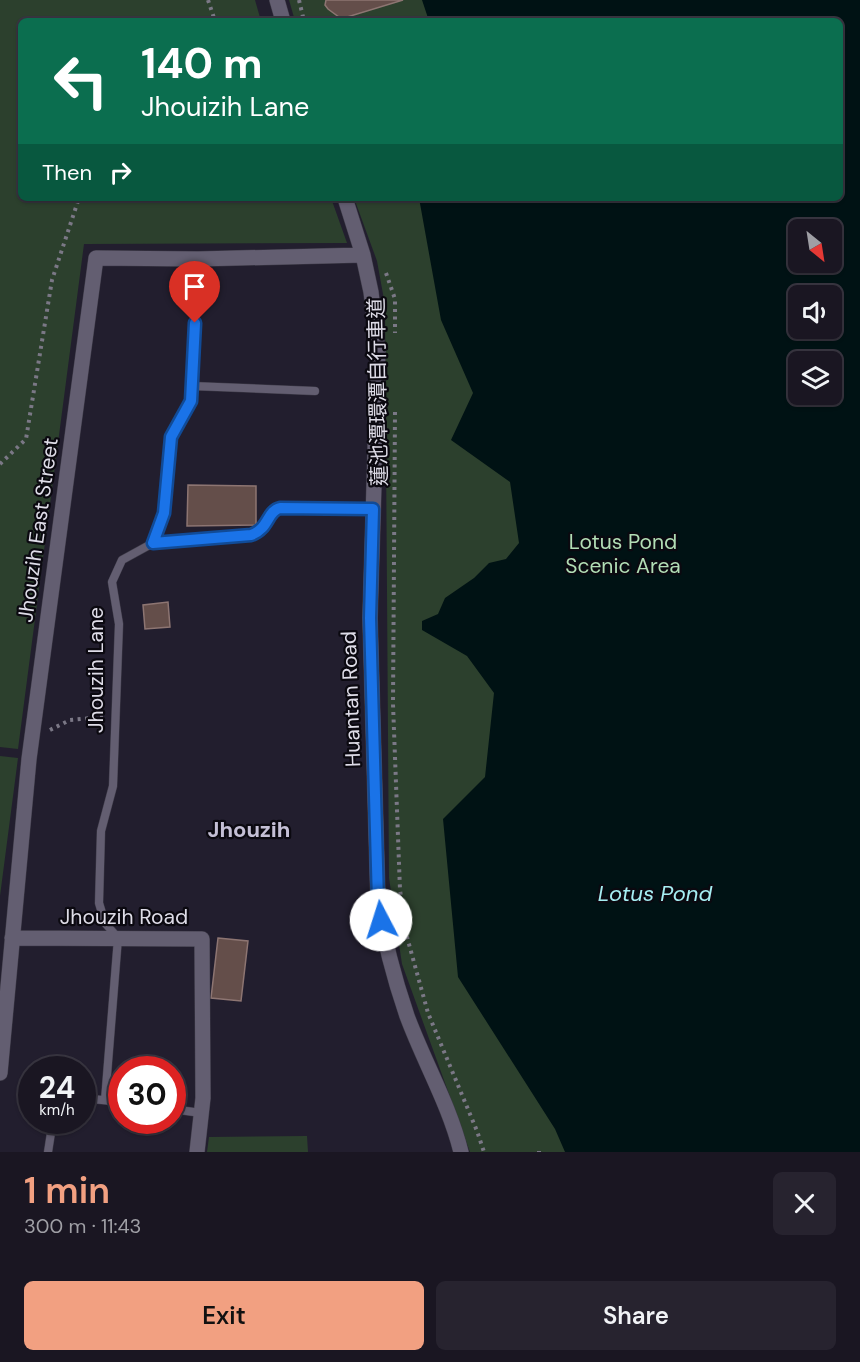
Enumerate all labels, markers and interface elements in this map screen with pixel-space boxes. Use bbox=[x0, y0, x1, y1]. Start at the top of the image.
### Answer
text: 140 m bbox=[141, 36, 263, 91]
icon: left bbox=[42, 42, 120, 120]
text: Jhouizih Lane bbox=[141, 89, 309, 124]
icon: right bbox=[104, 156, 137, 189]
text: Then bbox=[42, 158, 92, 187]
north arrow bbox=[788, 219, 842, 273]
map controls bbox=[788, 219, 842, 405]
pin bbox=[169, 261, 220, 323]
icon: arrive bbox=[178, 270, 211, 303]
button: sound bbox=[788, 285, 842, 339]
street label: 蓮池潭環潭自行車道 bbox=[362, 297, 394, 487]
button: layers bbox=[788, 351, 842, 405]
street label: Jhouzih East Street bbox=[11, 436, 65, 624]
park label: Lotus Pond Scenic Area bbox=[565, 528, 681, 580]
street label: Jhouzih Lane bbox=[82, 607, 110, 733]
street label: Huantan Road bbox=[335, 631, 367, 767]
district label: Jhouzih bbox=[208, 815, 290, 844]
water label: Lotus Pond bbox=[598, 879, 712, 908]
position arrow bbox=[349, 888, 413, 952]
street label: Jhouzih Road bbox=[60, 903, 188, 931]
speed limit sign: 30 bbox=[108, 1056, 186, 1134]
text: 24 bbox=[39, 1068, 75, 1107]
text: km/h bbox=[39, 1100, 75, 1120]
text: 1 min bbox=[24, 1167, 110, 1214]
button: close bbox=[773, 1172, 836, 1235]
text: 300 m · 11:43 bbox=[24, 1213, 141, 1239]
button: Exit bbox=[24, 1281, 424, 1350]
button: Share bbox=[436, 1281, 836, 1350]

